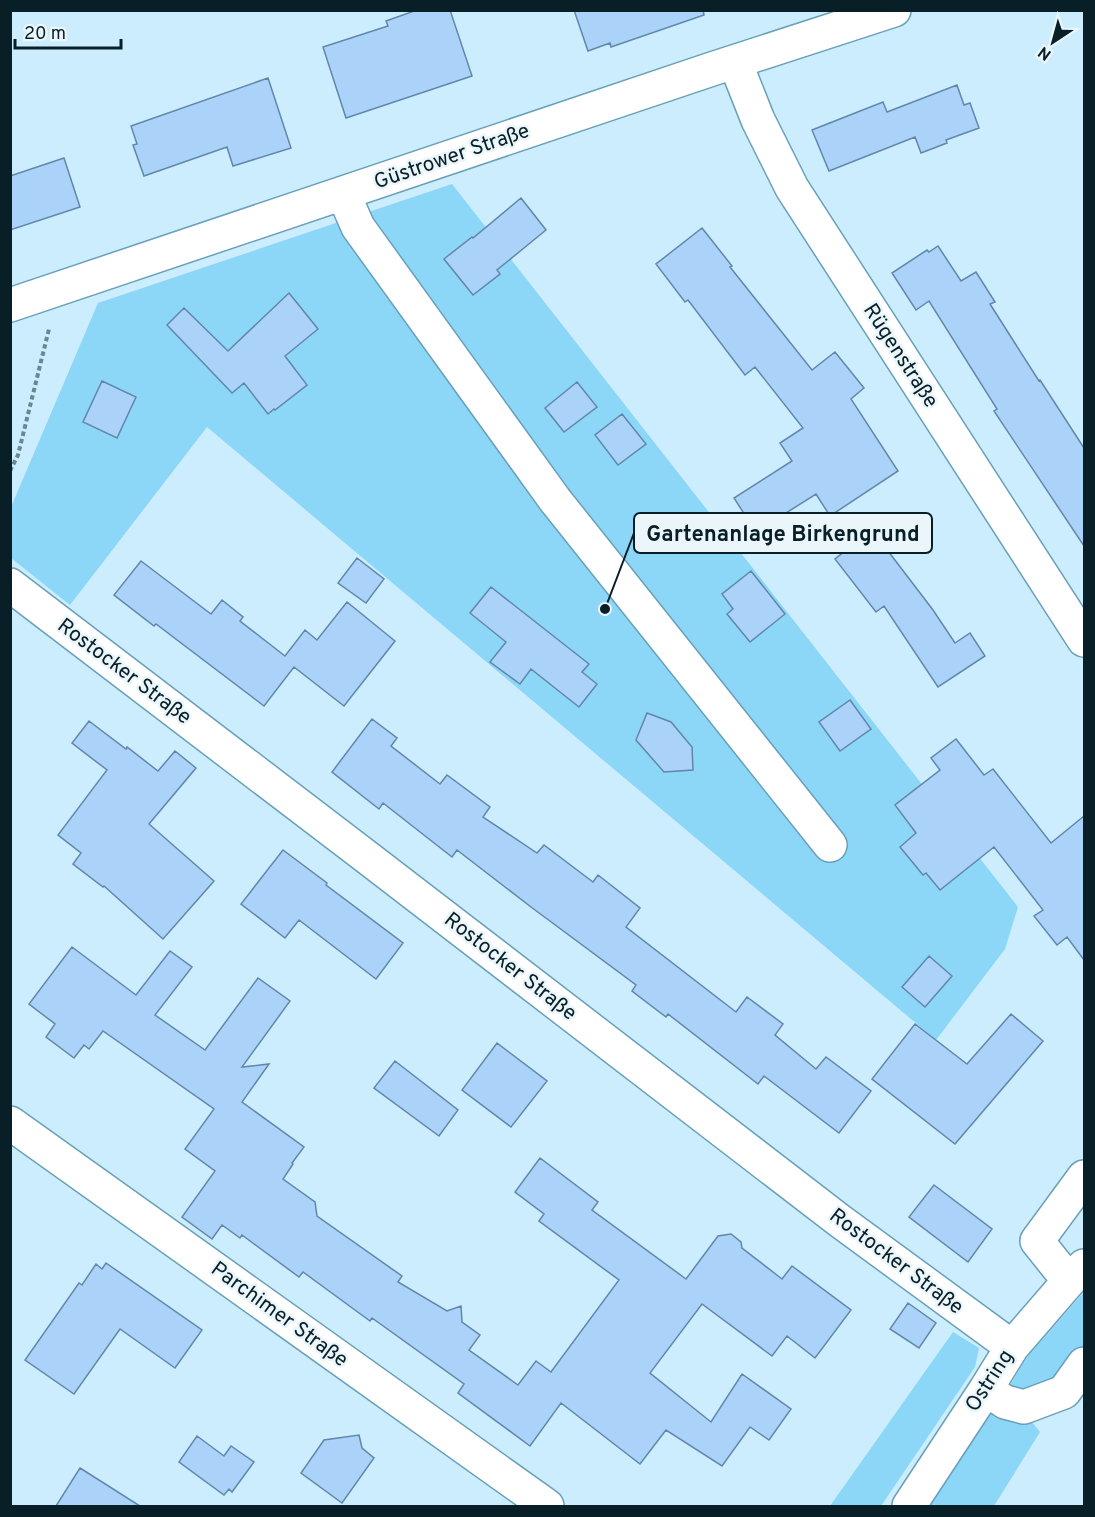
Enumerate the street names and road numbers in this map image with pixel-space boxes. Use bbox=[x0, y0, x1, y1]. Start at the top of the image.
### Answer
street label: Güstrower Straße bbox=[371, 118, 533, 196]
street label: Rügenstraße bbox=[856, 299, 944, 413]
street label: Rostocker Straße bbox=[52, 613, 196, 731]
street label: Rostocker Straße bbox=[438, 907, 582, 1027]
street label: Rostocker Straße bbox=[824, 1203, 968, 1321]
street label: Parchimer Straße bbox=[205, 1256, 353, 1374]
street label: Ostring bbox=[960, 1345, 1020, 1417]

